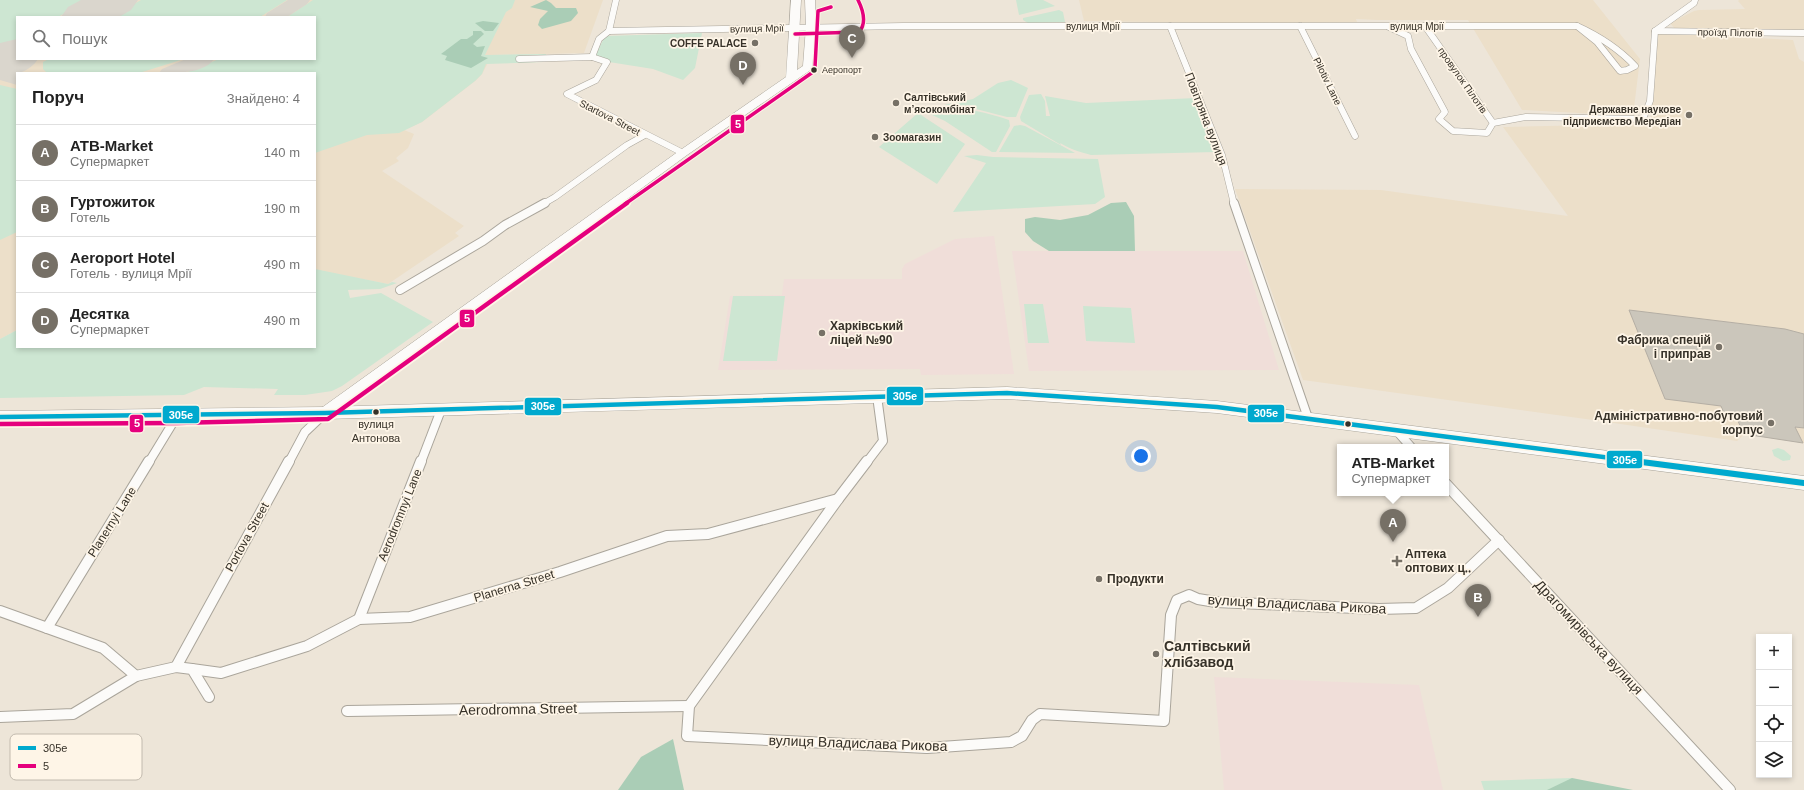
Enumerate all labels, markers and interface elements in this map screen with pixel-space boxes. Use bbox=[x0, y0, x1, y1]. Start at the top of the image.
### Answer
search box bbox=[16, 16, 316, 60]
street label: вулиця Мрії bbox=[1066, 21, 1120, 32]
street label: вулиця Мрії bbox=[1390, 21, 1444, 32]
street label: вулиця Мрії bbox=[730, 23, 784, 34]
pin: C bbox=[839, 25, 865, 58]
street label: проїзд Пілотів bbox=[1697, 26, 1763, 39]
icon: search bbox=[30, 27, 52, 49]
text: Пошук bbox=[62, 30, 107, 47]
place label: COFFE PALACE bbox=[670, 38, 747, 49]
marker: COFFE PALACE bbox=[750, 38, 760, 48]
street label: провулок Пілотів bbox=[1436, 45, 1489, 115]
pin: D bbox=[730, 52, 756, 85]
street label: Pilotiv Lane bbox=[1311, 56, 1344, 107]
marker: Аеропорт bbox=[809, 65, 819, 75]
place label: Аеропорт bbox=[822, 65, 862, 75]
street label: Повітряна вулиця bbox=[1182, 71, 1230, 167]
text: Поруч bbox=[32, 88, 84, 107]
text: Знайдено: 4 bbox=[227, 91, 300, 106]
place label: Салтівський мʼясокомбінат bbox=[904, 92, 975, 115]
street label: Startova Street bbox=[578, 97, 642, 138]
marker: Салтівський мʼясокомбінат bbox=[891, 98, 901, 108]
place label: Державне наукове підприємство Мередіан bbox=[1563, 104, 1681, 127]
marker: Державне наукове підприємство Мередіан bbox=[1684, 110, 1694, 120]
line badge: 5 bbox=[730, 114, 745, 134]
text: 5 bbox=[735, 118, 741, 130]
marker: Зоомагазин bbox=[870, 132, 880, 142]
place label: Зоомагазин bbox=[883, 132, 941, 143]
text: ATB-Market bbox=[70, 137, 153, 154]
text: A bbox=[40, 145, 50, 160]
text: 140 m bbox=[264, 145, 300, 160]
text: Супермаркет bbox=[70, 154, 149, 169]
text: Гуртожиток bbox=[70, 193, 155, 210]
text: B bbox=[40, 201, 50, 216]
text: 190 m bbox=[264, 201, 300, 216]
text: Готель bbox=[70, 210, 110, 225]
text: Aeroport Hotel bbox=[70, 249, 175, 266]
text: C bbox=[40, 257, 50, 272]
text: 490 m bbox=[264, 257, 300, 272]
text: Готель · вулиця Мрії bbox=[70, 266, 192, 281]
text: Десятка bbox=[70, 305, 129, 322]
line badge: 5 bbox=[459, 309, 475, 328]
text: 5 bbox=[464, 312, 470, 324]
text: D bbox=[40, 313, 50, 328]
text: 490 m bbox=[264, 313, 300, 328]
place label: Харківський ліцей №90 bbox=[830, 319, 903, 347]
text: Супермаркет bbox=[70, 322, 149, 337]
marker: Харківський ліцей №90 bbox=[817, 328, 827, 338]
place label: Фабрика спецій і приправ bbox=[1617, 333, 1711, 361]
marker: Фабрика спецій і приправ bbox=[1714, 342, 1724, 352]
line badge: 305e bbox=[886, 386, 924, 406]
text: 305e bbox=[893, 390, 917, 402]
line badge: 305e bbox=[524, 397, 562, 416]
text: 305e bbox=[531, 400, 555, 412]
line badge: 305e bbox=[1247, 404, 1285, 423]
line badge: 305e bbox=[162, 405, 200, 424]
marker: вулиця Антонова bbox=[371, 407, 381, 417]
text: 305e bbox=[1254, 407, 1278, 419]
text: 305e bbox=[169, 409, 193, 421]
place label: Адміністративно-побутовий корпус bbox=[1594, 409, 1763, 437]
line badge: 5 bbox=[129, 414, 144, 433]
text: 5 bbox=[134, 417, 140, 429]
place label: вулиця Антонова bbox=[352, 418, 401, 444]
marker: Адміністративно-побутовий корпус bbox=[1766, 418, 1776, 428]
unlabelled marker bbox=[1343, 419, 1353, 429]
popup bbox=[1337, 444, 1449, 496]
your location bbox=[1131, 446, 1151, 466]
line badge: 305e bbox=[1606, 450, 1643, 469]
text: ATB-Market bbox=[1351, 454, 1435, 471]
text: 305e bbox=[1613, 454, 1637, 466]
street label: Aerodromnyi Lane bbox=[375, 467, 425, 563]
text: Супермаркет bbox=[1351, 471, 1431, 486]
street label: Planernyi Lane bbox=[85, 484, 139, 560]
street label: Portova Street bbox=[222, 499, 272, 574]
pin: A bbox=[1380, 509, 1406, 542]
place label: Аптека оптових ц‥ bbox=[1405, 547, 1471, 575]
marker: Аптека оптових ц‥ bbox=[1392, 556, 1402, 566]
street label: Planerna Street bbox=[472, 567, 557, 605]
place label: Продукти bbox=[1107, 572, 1164, 586]
marker: Продукти bbox=[1094, 574, 1104, 584]
street label: Драгомирівська вулиця bbox=[1532, 576, 1646, 698]
pin: B bbox=[1465, 584, 1491, 617]
street label: вулиця Владислава Рикова bbox=[1207, 591, 1387, 617]
map controls bbox=[1756, 634, 1792, 778]
button: + bbox=[1756, 634, 1792, 670]
place label: Салтівський хлібзавод bbox=[1164, 638, 1251, 670]
marker: Салтівський хлібзавод bbox=[1151, 649, 1161, 659]
button: − bbox=[1756, 670, 1792, 706]
street label: Aerodromna Street bbox=[459, 700, 577, 718]
button: locate bbox=[1756, 706, 1792, 742]
street label: вулиця Владислава Рикова bbox=[768, 732, 948, 754]
legend bbox=[10, 734, 142, 780]
text: 305e bbox=[43, 742, 67, 754]
button: layers bbox=[1756, 742, 1792, 778]
text: 5 bbox=[43, 760, 49, 772]

